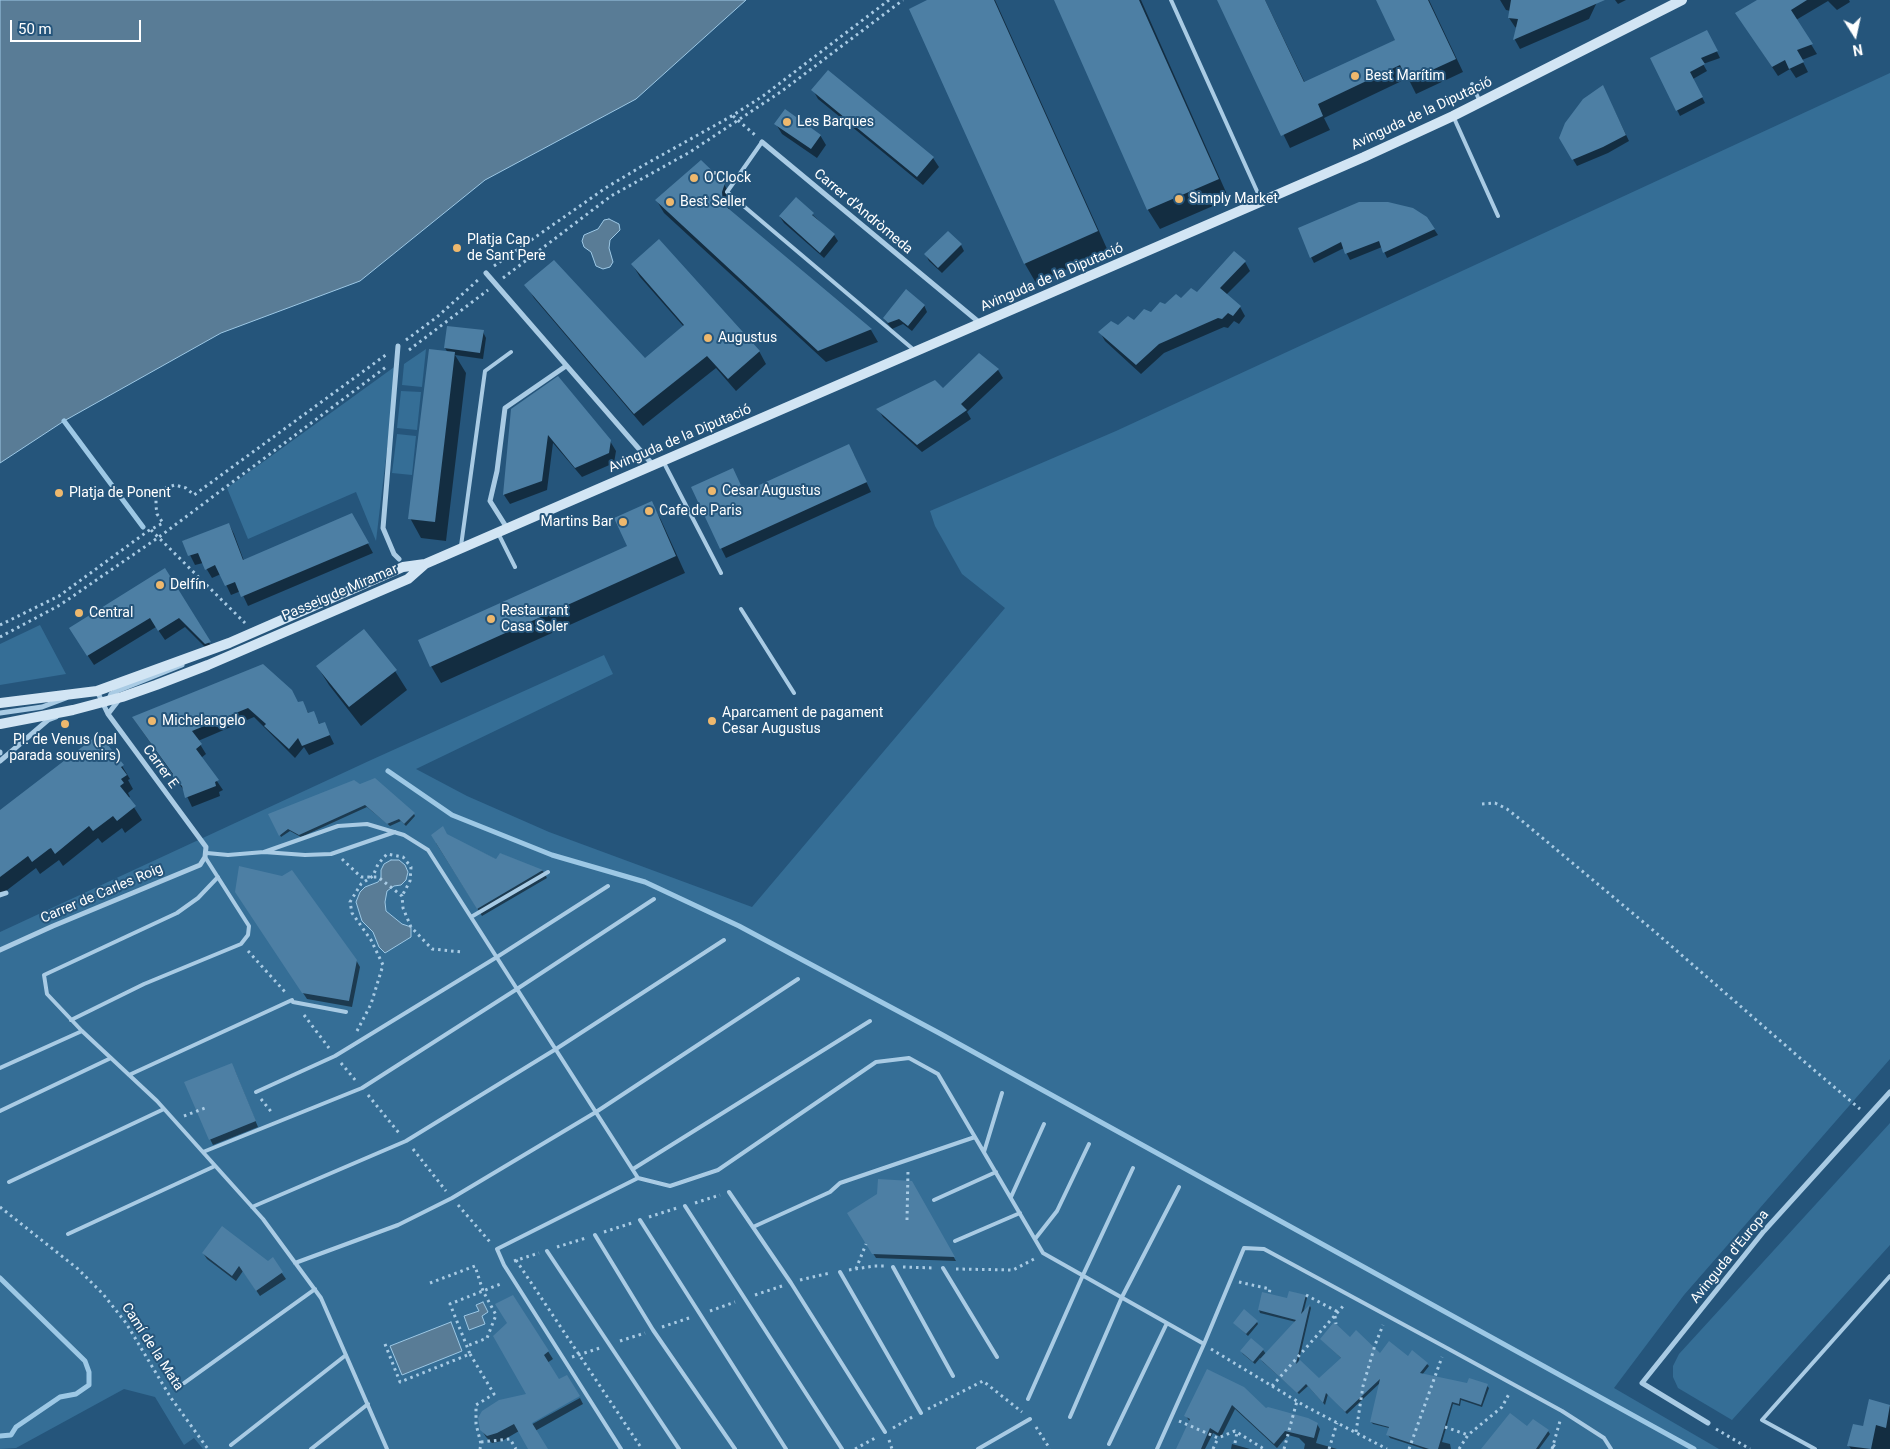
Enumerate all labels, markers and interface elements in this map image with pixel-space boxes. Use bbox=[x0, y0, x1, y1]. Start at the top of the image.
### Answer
scale bar bbox=[12, 10, 144, 42]
north arrow bbox=[1830, 10, 1880, 60]
text: 50 m bbox=[18, 20, 52, 38]
text: N bbox=[1851, 41, 1864, 59]
place label: Best Marítim bbox=[1365, 68, 1445, 84]
marker: Best Marítim bbox=[1349, 70, 1361, 82]
street label: Avinguda de la Diputació bbox=[1349, 74, 1495, 154]
place label: Les Barques bbox=[797, 114, 874, 130]
marker: Les Barques bbox=[781, 116, 793, 128]
street label: Carrer d'Andròmeda bbox=[810, 166, 916, 258]
place label: O'Clock bbox=[704, 170, 751, 186]
marker: O'Clock bbox=[688, 172, 700, 184]
place label: Simply Market bbox=[1189, 191, 1278, 207]
marker: Simply Market bbox=[1173, 193, 1185, 205]
place label: Best Seller bbox=[680, 194, 746, 210]
marker: Best Seller bbox=[664, 196, 676, 208]
place label: Platja Cap de Sant Pere bbox=[467, 232, 546, 264]
street label: Avinguda de la Diputació bbox=[978, 240, 1126, 316]
marker: Platja Cap de Sant Pere bbox=[451, 242, 463, 254]
place label: Augustus bbox=[718, 330, 777, 346]
marker: Augustus bbox=[702, 332, 714, 344]
street label: Avinguda de la Diputació bbox=[606, 401, 754, 477]
place label: Cesar Augustus bbox=[722, 483, 821, 499]
place label: Platja de Ponent bbox=[69, 485, 171, 501]
marker: Cesar Augustus bbox=[706, 485, 718, 497]
marker: Platja de Ponent bbox=[53, 487, 65, 499]
place label: Cafe de Paris bbox=[659, 503, 742, 519]
marker: Cafe de Paris bbox=[643, 505, 655, 517]
place label: Martins Bar bbox=[541, 514, 613, 530]
marker: Martins Bar bbox=[617, 516, 629, 528]
street label: Passeig de Miramar bbox=[280, 561, 400, 625]
place label: Delfín bbox=[170, 577, 206, 593]
marker: Delfín bbox=[154, 579, 166, 591]
place label: Restaurant Casa Soler bbox=[501, 603, 569, 636]
place label: Central bbox=[89, 605, 133, 621]
marker: Central bbox=[73, 607, 85, 619]
marker: Restaurant Casa Soler bbox=[485, 613, 497, 625]
place label: Aparcament de pagament Cesar Augustus bbox=[722, 705, 883, 738]
place label: Michelangelo bbox=[162, 713, 246, 729]
marker: Michelangelo bbox=[146, 715, 158, 727]
marker: Aparcament de pagament Cesar Augustus bbox=[706, 715, 718, 727]
marker: Pl. de Venus (pal parada souvenirs) bbox=[59, 718, 71, 730]
place label: Pl. de Venus (pal parada souvenirs) bbox=[9, 732, 121, 764]
street label: Carrer E bbox=[139, 742, 181, 792]
street label: Carrer de Carles Roig bbox=[38, 861, 166, 927]
street label: Avinguda d'Europa bbox=[1687, 1207, 1773, 1307]
street label: Camí de la Mata bbox=[117, 1300, 187, 1394]

